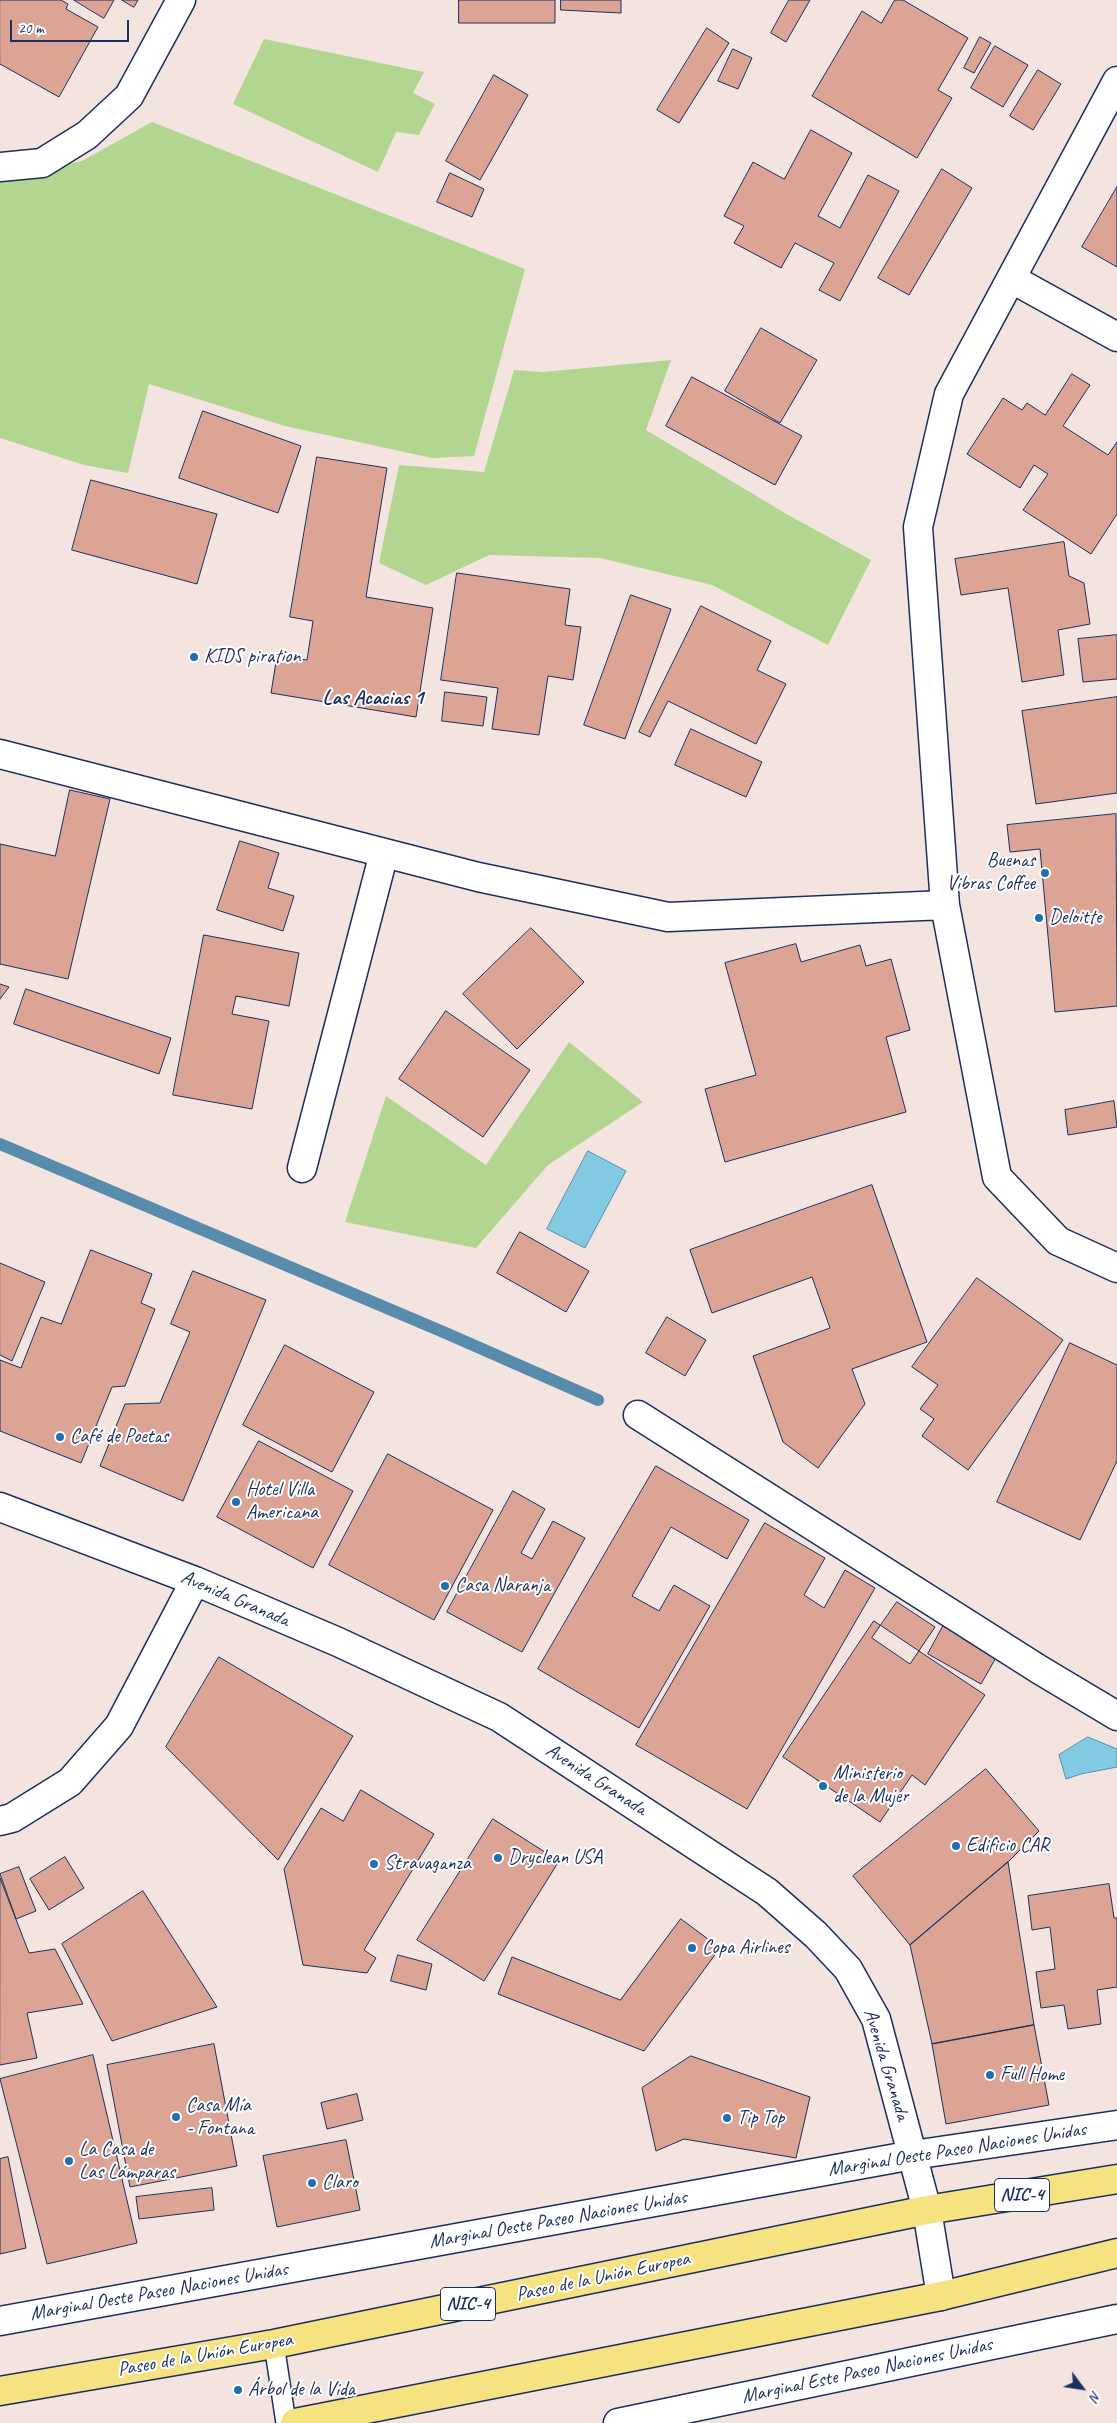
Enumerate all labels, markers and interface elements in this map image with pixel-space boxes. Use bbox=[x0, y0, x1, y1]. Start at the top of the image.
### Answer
scale bar bbox=[12, 10, 131, 42]
text: 20 m bbox=[18, 19, 44, 38]
place label: KIDS piration bbox=[204, 645, 300, 669]
marker: KIDS piration bbox=[188, 651, 200, 663]
district label: Las Acacias 1 bbox=[323, 685, 423, 711]
place label: Buenas Vibras Coffee bbox=[946, 849, 1035, 896]
marker: Buenas Vibras Coffee bbox=[1039, 867, 1051, 879]
place label: Deloitte bbox=[1049, 906, 1101, 930]
marker: Deloitte bbox=[1033, 912, 1045, 924]
place label: Café de Poetas bbox=[70, 1425, 168, 1449]
marker: Café de Poetas bbox=[54, 1431, 66, 1443]
place label: Hotel Villa Americana bbox=[246, 1478, 318, 1525]
marker: Hotel Villa Americana bbox=[230, 1496, 242, 1508]
street label: Avenida Granada bbox=[177, 1565, 293, 1633]
place label: Casa Naranja bbox=[455, 1574, 550, 1598]
marker: Casa Naranja bbox=[439, 1580, 451, 1592]
street label: Avenida Granada bbox=[541, 1739, 651, 1821]
place label: Ministerio de la Mujer bbox=[833, 1762, 909, 1809]
marker: Ministerio de la Mujer bbox=[817, 1780, 829, 1792]
place label: Edificio CAR bbox=[966, 1834, 1049, 1858]
marker: Edificio CAR bbox=[950, 1840, 962, 1852]
place label: Dryclean USA bbox=[508, 1846, 602, 1870]
place label: Stravaganza bbox=[384, 1852, 471, 1876]
marker: Dryclean USA bbox=[492, 1852, 504, 1864]
marker: Stravaganza bbox=[368, 1858, 380, 1870]
place label: Copa Airlines bbox=[702, 1936, 789, 1960]
marker: Copa Airlines bbox=[686, 1942, 698, 1954]
street label: Avenida Granada bbox=[858, 2006, 914, 2124]
place label: Full Home bbox=[1000, 2063, 1064, 2087]
marker: Full Home bbox=[984, 2069, 996, 2081]
place label: Casa Mía - Fontana bbox=[186, 2094, 254, 2141]
place label: Tip Top bbox=[737, 2106, 784, 2130]
marker: Casa Mía - Fontana bbox=[170, 2111, 182, 2123]
marker: Tip Top bbox=[721, 2112, 733, 2124]
street label: Marginal Oeste Paseo Naciones Unidas bbox=[826, 2118, 1088, 2182]
place label: La Casa de Las Lámparas bbox=[79, 2138, 175, 2185]
marker: La Casa de Las Lámparas bbox=[63, 2155, 75, 2167]
place label: Claro bbox=[322, 2171, 358, 2195]
marker: Claro bbox=[306, 2177, 318, 2189]
road number: NIC-4 bbox=[994, 2178, 1050, 2212]
street label: Marginal Oeste Paseo Naciones Unidas bbox=[427, 2186, 689, 2254]
street label: Paseo de la Unión Europea bbox=[514, 2247, 692, 2307]
street label: Marginal Oeste Paseo Naciones Unidas bbox=[28, 2258, 290, 2326]
road number: NIC-4 bbox=[440, 2288, 496, 2320]
street label: Paseo de la Unión Europea bbox=[116, 2328, 294, 2382]
street label: Marginal Este Paseo Naciones Unidas bbox=[740, 2333, 994, 2409]
north arrow bbox=[1057, 2363, 1107, 2413]
place label: Árbol de la Vida bbox=[248, 2378, 355, 2402]
marker: Árbol de la Vida bbox=[232, 2384, 244, 2396]
text: N bbox=[1086, 2388, 1105, 2404]

